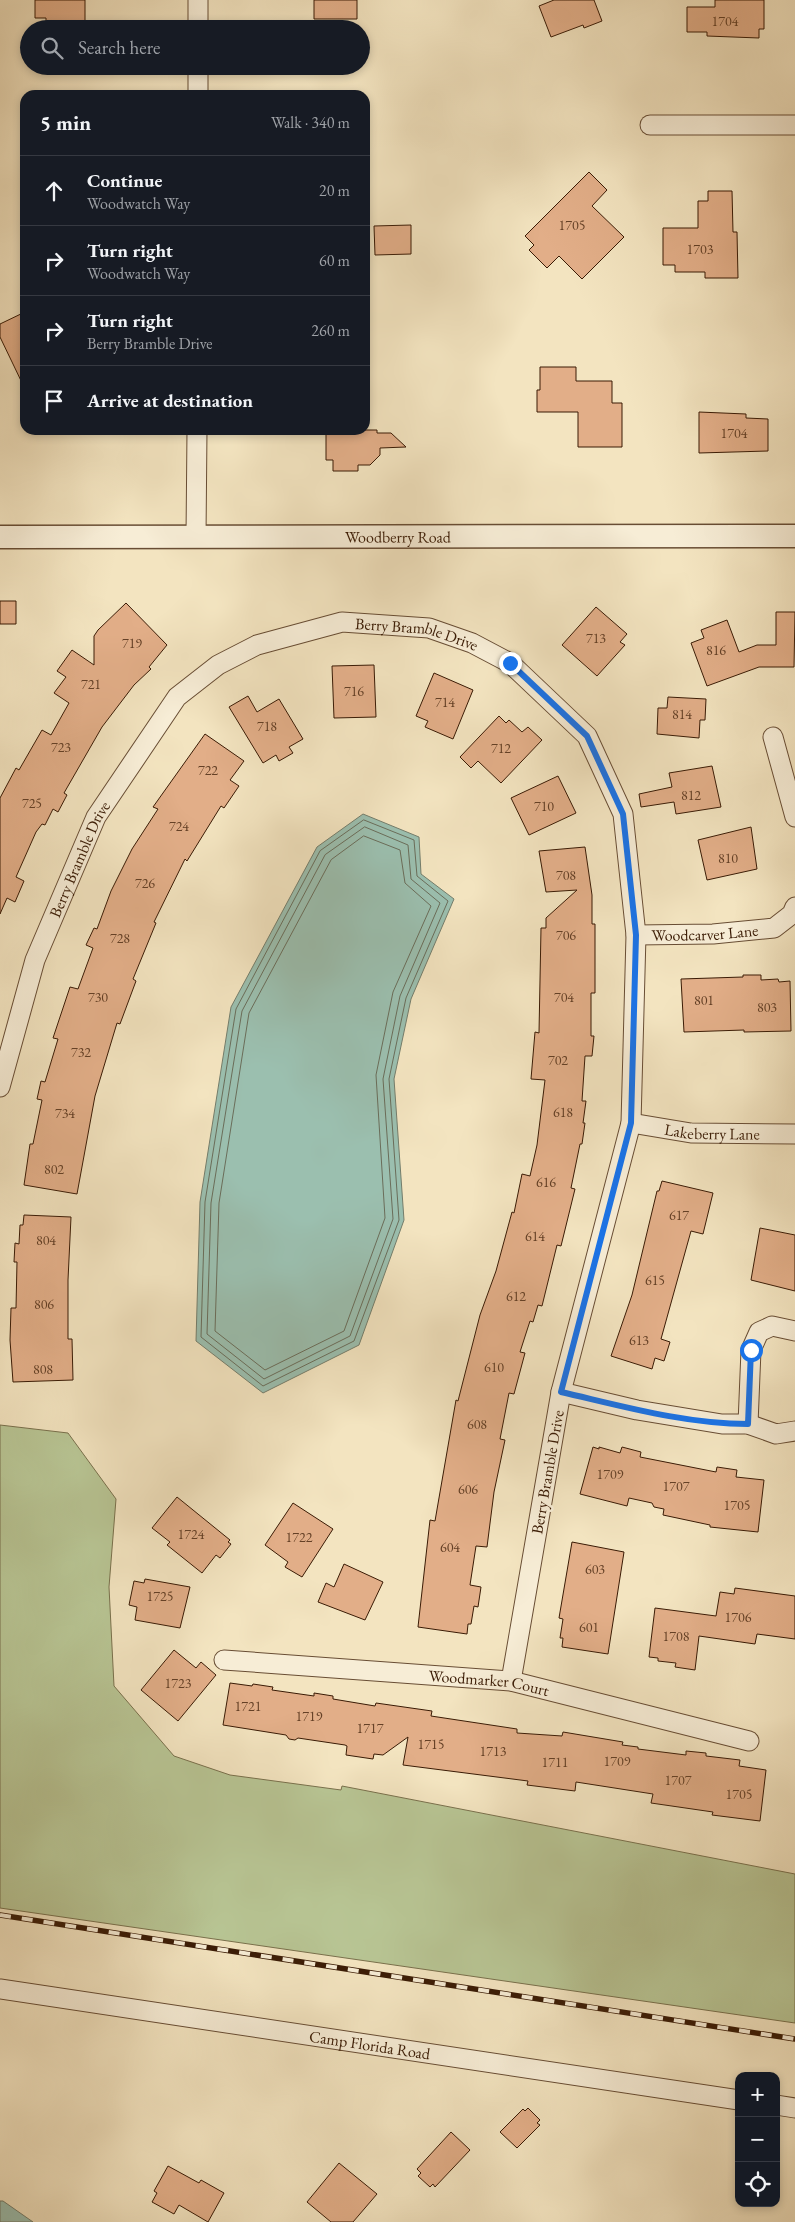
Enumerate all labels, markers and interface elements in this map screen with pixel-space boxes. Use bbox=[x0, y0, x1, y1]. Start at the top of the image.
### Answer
house number: 1704 bbox=[712, 12, 739, 30]
search box bbox=[20, 20, 370, 75]
icon: search bbox=[38, 34, 66, 62]
text: Search here bbox=[78, 35, 160, 60]
text: 5 min bbox=[40, 109, 91, 136]
text: Walk · 340 m bbox=[271, 112, 350, 133]
text: Continue bbox=[87, 168, 162, 193]
icon: ahead bbox=[40, 177, 68, 205]
text: 20 m bbox=[319, 180, 350, 201]
text: Woodwatch Way bbox=[87, 193, 190, 214]
house number: 1705 bbox=[559, 216, 585, 234]
text: Turn right bbox=[87, 238, 173, 263]
house number: 1703 bbox=[687, 240, 714, 258]
icon: right bbox=[40, 247, 68, 275]
text: 60 m bbox=[319, 250, 350, 271]
text: Woodwatch Way bbox=[87, 263, 190, 284]
text: Turn right bbox=[87, 308, 173, 333]
icon: right bbox=[40, 317, 68, 345]
text: 260 m bbox=[311, 320, 350, 341]
text: Berry Bramble Drive bbox=[87, 333, 213, 354]
icon: arrive bbox=[40, 387, 68, 415]
text: Arrive at destination bbox=[87, 388, 253, 413]
house number: 1704 bbox=[721, 424, 748, 442]
street label: Woodberry Road bbox=[345, 526, 452, 548]
street label: Berry Bramble Drive bbox=[354, 613, 482, 656]
house number: 713 bbox=[586, 629, 606, 647]
house number: 719 bbox=[122, 634, 142, 652]
house number: 816 bbox=[706, 641, 726, 659]
route end bbox=[499, 652, 522, 675]
house number: 721 bbox=[81, 675, 101, 693]
house number: 716 bbox=[344, 682, 364, 700]
house number: 714 bbox=[435, 693, 455, 711]
house number: 814 bbox=[672, 705, 692, 723]
house number: 718 bbox=[257, 717, 277, 735]
house number: 723 bbox=[51, 738, 71, 756]
house number: 712 bbox=[491, 739, 511, 757]
house number: 722 bbox=[198, 761, 218, 779]
house number: 812 bbox=[681, 786, 701, 804]
house number: 725 bbox=[22, 794, 42, 812]
street label: Berry Bramble Drive bbox=[44, 797, 115, 921]
house number: 710 bbox=[534, 797, 554, 815]
house number: 724 bbox=[169, 817, 189, 835]
house number: 810 bbox=[718, 849, 738, 867]
house number: 708 bbox=[556, 866, 576, 884]
house number: 726 bbox=[135, 874, 155, 892]
street label: Woodcarver Lane bbox=[651, 920, 759, 946]
house number: 706 bbox=[556, 926, 576, 944]
house number: 728 bbox=[110, 929, 130, 947]
house number: 730 bbox=[88, 988, 108, 1006]
house number: 704 bbox=[554, 988, 574, 1006]
house number: 801 bbox=[694, 991, 714, 1009]
house number: 803 bbox=[757, 998, 777, 1016]
house number: 732 bbox=[71, 1043, 91, 1061]
house number: 702 bbox=[548, 1051, 568, 1069]
house number: 618 bbox=[553, 1103, 573, 1121]
house number: 734 bbox=[55, 1104, 75, 1122]
street label: Lakeberry Lane bbox=[663, 1119, 760, 1145]
house number: 802 bbox=[44, 1160, 64, 1178]
house number: 616 bbox=[536, 1173, 556, 1191]
house number: 617 bbox=[669, 1206, 689, 1224]
house number: 614 bbox=[525, 1227, 545, 1245]
house number: 804 bbox=[36, 1231, 56, 1249]
house number: 615 bbox=[645, 1271, 665, 1289]
house number: 612 bbox=[506, 1287, 526, 1305]
house number: 806 bbox=[34, 1295, 54, 1313]
house number: 613 bbox=[629, 1331, 649, 1349]
route start bbox=[740, 1339, 763, 1362]
house number: 610 bbox=[484, 1358, 504, 1376]
house number: 808 bbox=[33, 1360, 53, 1378]
street label: Berry Bramble Drive bbox=[526, 1408, 569, 1536]
house number: 608 bbox=[467, 1415, 487, 1433]
house number: 1709 bbox=[597, 1465, 624, 1483]
house number: 1707 bbox=[663, 1477, 690, 1495]
house number: 606 bbox=[458, 1480, 478, 1498]
house number: 1705 bbox=[724, 1496, 750, 1514]
house number: 1724 bbox=[178, 1525, 205, 1543]
house number: 1722 bbox=[286, 1528, 313, 1546]
house number: 604 bbox=[440, 1538, 460, 1556]
house number: 603 bbox=[585, 1560, 605, 1578]
house number: 1725 bbox=[147, 1587, 173, 1605]
house number: 1706 bbox=[725, 1608, 752, 1626]
house number: 601 bbox=[579, 1618, 599, 1636]
house number: 1708 bbox=[663, 1627, 690, 1645]
street label: Woodmarker Court bbox=[428, 1665, 551, 1701]
house number: 1723 bbox=[165, 1674, 192, 1692]
house number: 1721 bbox=[235, 1697, 261, 1715]
house number: 1719 bbox=[296, 1707, 323, 1725]
house number: 1717 bbox=[357, 1719, 384, 1737]
house number: 1715 bbox=[418, 1735, 444, 1753]
house number: 1713 bbox=[480, 1742, 507, 1760]
house number: 1709 bbox=[604, 1752, 631, 1770]
house number: 1711 bbox=[542, 1753, 568, 1771]
house number: 1707 bbox=[665, 1771, 692, 1789]
house number: 1705 bbox=[726, 1785, 752, 1803]
street label: Camp Florida Road bbox=[308, 2026, 433, 2065]
map controls bbox=[735, 2072, 780, 2207]
button: + bbox=[735, 2072, 780, 2117]
button: − bbox=[735, 2117, 780, 2162]
button: locate bbox=[735, 2162, 780, 2207]

